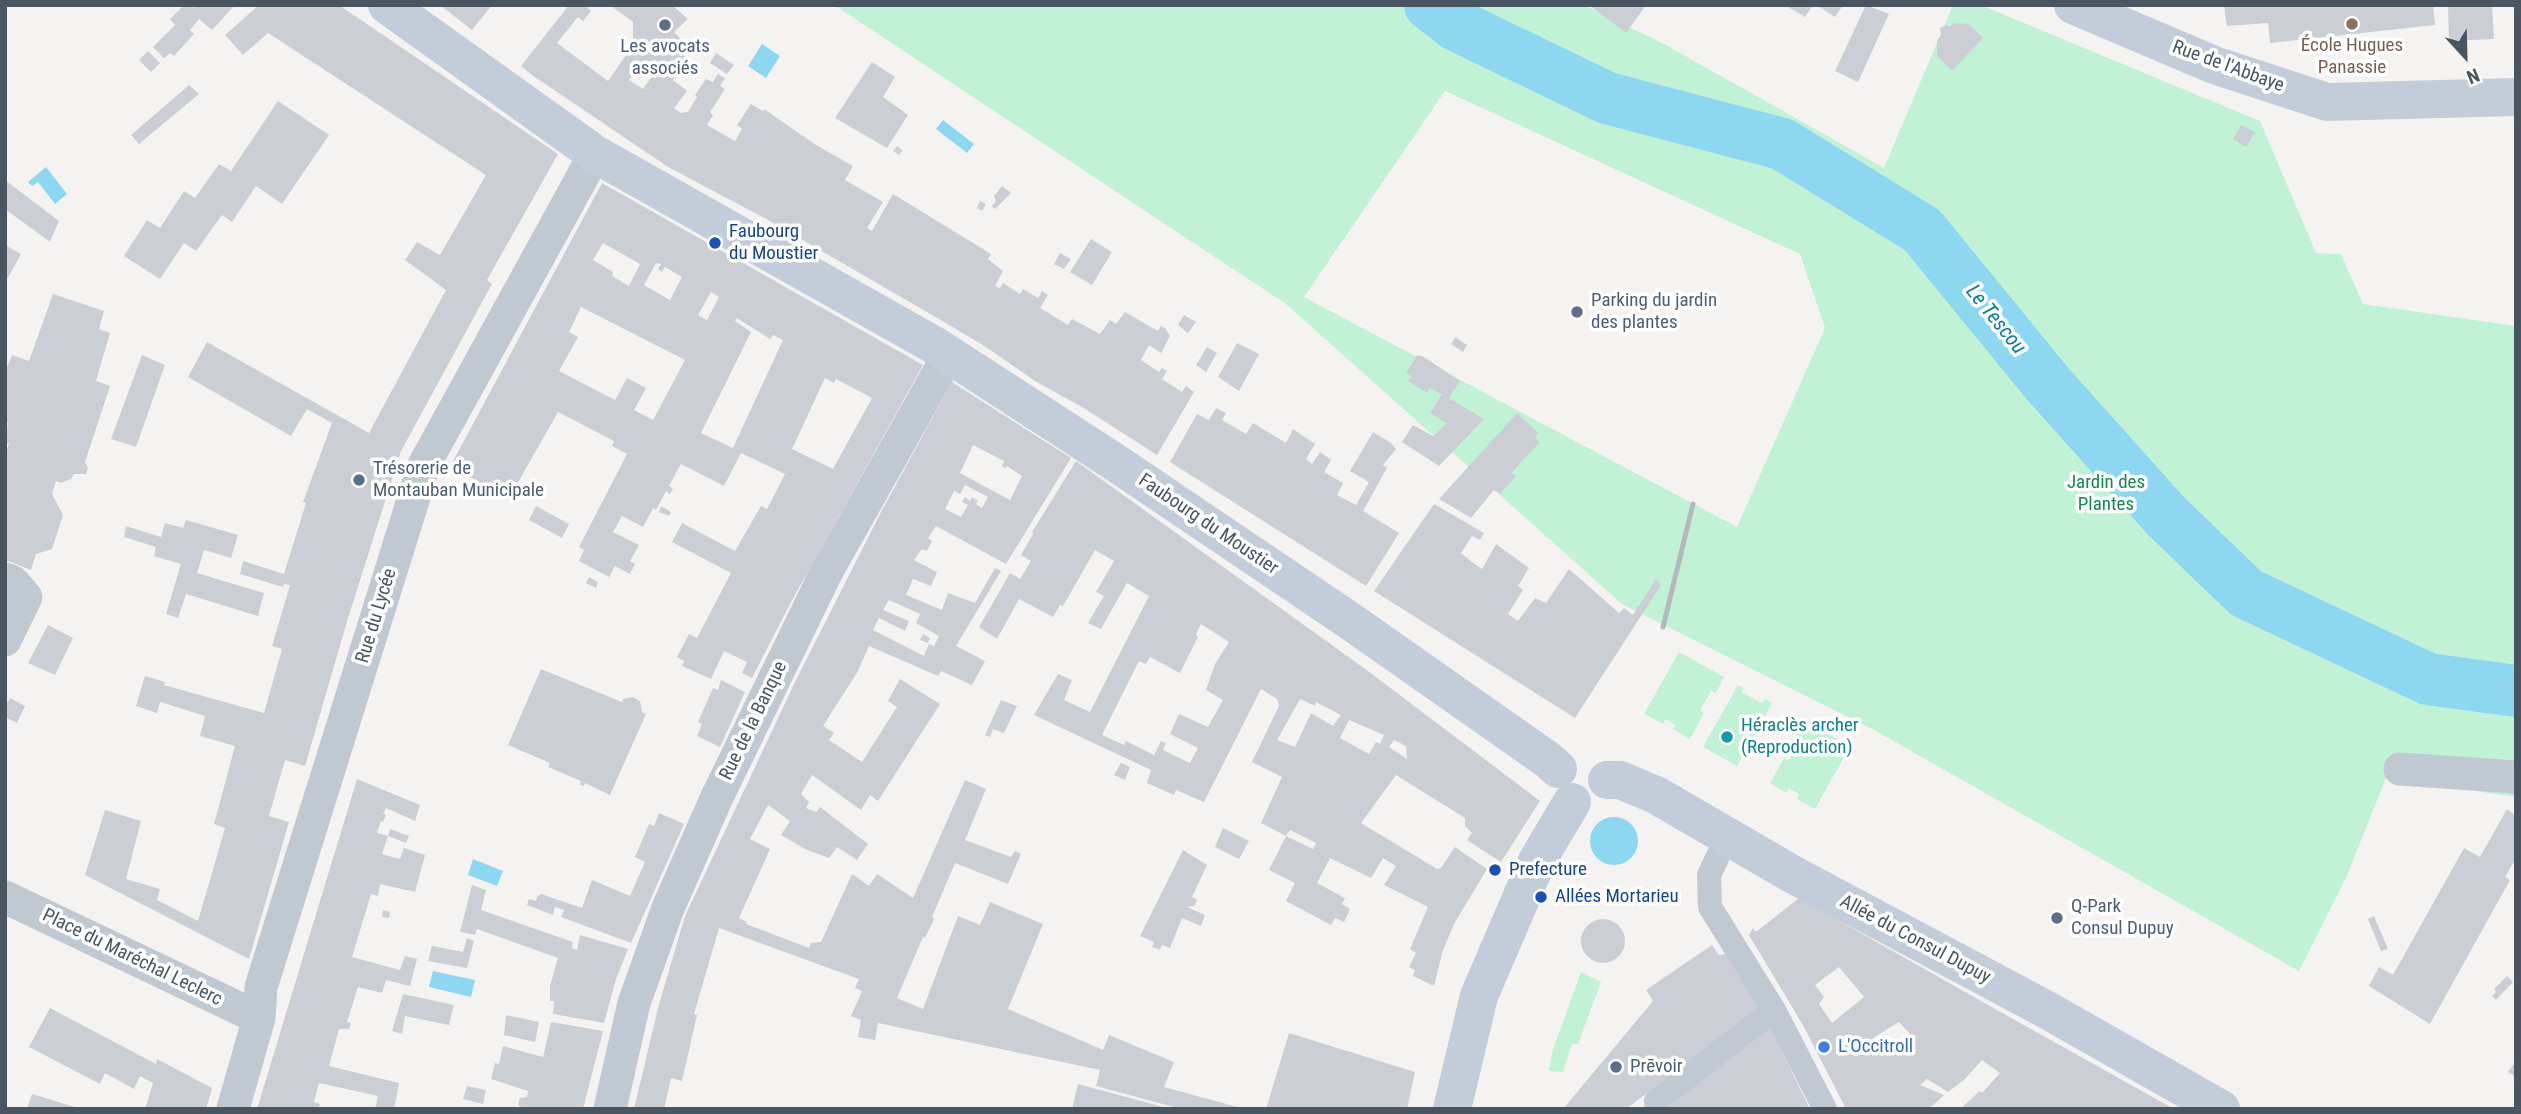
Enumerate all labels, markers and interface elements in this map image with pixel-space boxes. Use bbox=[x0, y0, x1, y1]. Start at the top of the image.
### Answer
marker: École Hugues Panassie bbox=[2344, 16, 2360, 32]
marker: Les avocats associés bbox=[657, 17, 673, 33]
north arrow bbox=[2430, 21, 2500, 91]
place label: École Hugues Panassie bbox=[2301, 35, 2403, 79]
place label: Les avocats associés bbox=[620, 36, 710, 80]
street label: Rue de l'Abbaye bbox=[2169, 36, 2287, 98]
text: N bbox=[2463, 63, 2483, 89]
place label: Faubourg du Moustier bbox=[729, 221, 818, 265]
marker: Faubourg du Moustier bbox=[707, 235, 723, 251]
water label: Le Tescou bbox=[1959, 280, 2031, 360]
place label: Parking du jardin des plantes bbox=[1591, 290, 1717, 334]
marker: Parking du jardin des plantes bbox=[1569, 304, 1585, 320]
place label: Trésorerie de Montauban Municipale bbox=[373, 458, 544, 502]
street label: Faubourg du Moustier bbox=[1134, 470, 1282, 580]
marker: Trésorerie de Montauban Municipale bbox=[351, 472, 367, 488]
park label: Jardin des Plantes bbox=[2067, 472, 2145, 516]
street label: Rue du Lycée bbox=[352, 566, 402, 666]
street label: Rue de la Banque bbox=[715, 658, 793, 784]
place label: Héraclès archer (Reproduction) bbox=[1741, 715, 1859, 759]
marker: Héraclès archer (Reproduction) bbox=[1719, 729, 1735, 745]
place label: Prefecture bbox=[1509, 859, 1587, 881]
marker: Prefecture bbox=[1487, 862, 1503, 878]
place label: Allées Mortarieu bbox=[1555, 886, 1679, 908]
marker: Allées Mortarieu bbox=[1533, 889, 1549, 905]
street label: Allée du Consul Dupuy bbox=[1836, 891, 1994, 989]
place label: Q-Park Consul Dupuy bbox=[2071, 896, 2174, 940]
street label: Place du Maréchal Leclerc bbox=[38, 905, 226, 1011]
marker: Q-Park Consul Dupuy bbox=[2049, 910, 2065, 926]
place label: L'Occitroll bbox=[1838, 1036, 1913, 1058]
marker: L'Occitroll bbox=[1816, 1039, 1832, 1055]
place label: Prēvoir bbox=[1630, 1056, 1683, 1078]
marker: Prēvoir bbox=[1608, 1059, 1624, 1075]

